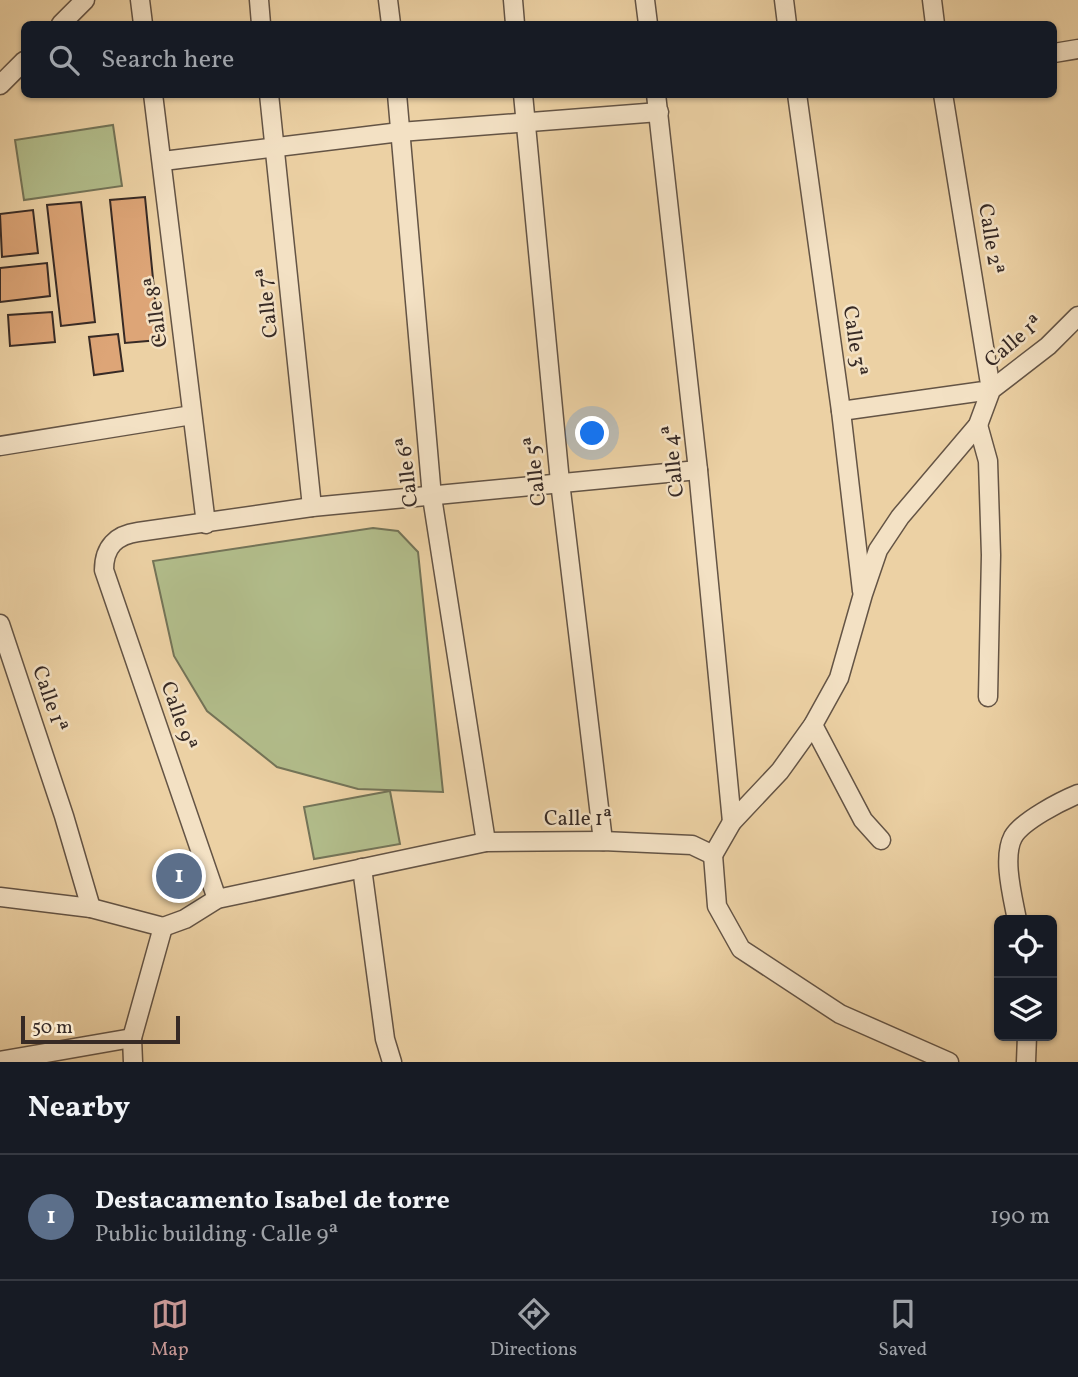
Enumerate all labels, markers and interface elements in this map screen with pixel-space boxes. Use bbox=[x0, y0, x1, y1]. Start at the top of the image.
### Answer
search box bbox=[21, 21, 1057, 98]
icon: search bbox=[45, 41, 83, 79]
text: Search here bbox=[101, 42, 234, 78]
street label: Calle 2ª bbox=[970, 202, 1010, 276]
street label: Calle 7ª bbox=[250, 267, 286, 339]
street label: Calle 8ª bbox=[138, 275, 176, 349]
street label: Calle 3ª bbox=[835, 304, 873, 378]
street label: Calle 1ª bbox=[979, 309, 1049, 375]
your location bbox=[575, 416, 609, 450]
street label: Calle 4ª bbox=[656, 423, 692, 499]
street label: Calle 6ª bbox=[390, 435, 426, 509]
street label: Calle 5ª bbox=[518, 435, 554, 507]
street label: Calle 1ª bbox=[24, 662, 74, 736]
street label: Calle 9ª bbox=[153, 678, 203, 754]
street label: Calle 1ª bbox=[544, 805, 612, 834]
pin: 1 bbox=[156, 850, 202, 902]
map controls bbox=[994, 915, 1057, 1041]
button: locate bbox=[994, 915, 1057, 978]
button: layers bbox=[994, 978, 1057, 1041]
scale bar bbox=[21, 1013, 180, 1045]
text: 50 m bbox=[32, 1015, 73, 1041]
text: Nearby bbox=[28, 1087, 130, 1129]
text: Destacamento Isabel de torre bbox=[95, 1183, 450, 1219]
text: 1 bbox=[46, 1201, 56, 1233]
text: 190 m bbox=[990, 1201, 1050, 1233]
text: Public building · Calle 9ª bbox=[95, 1219, 338, 1251]
tab: Map bbox=[151, 1295, 189, 1363]
tab: Directions bbox=[490, 1295, 577, 1363]
tab: Saved bbox=[878, 1295, 927, 1363]

